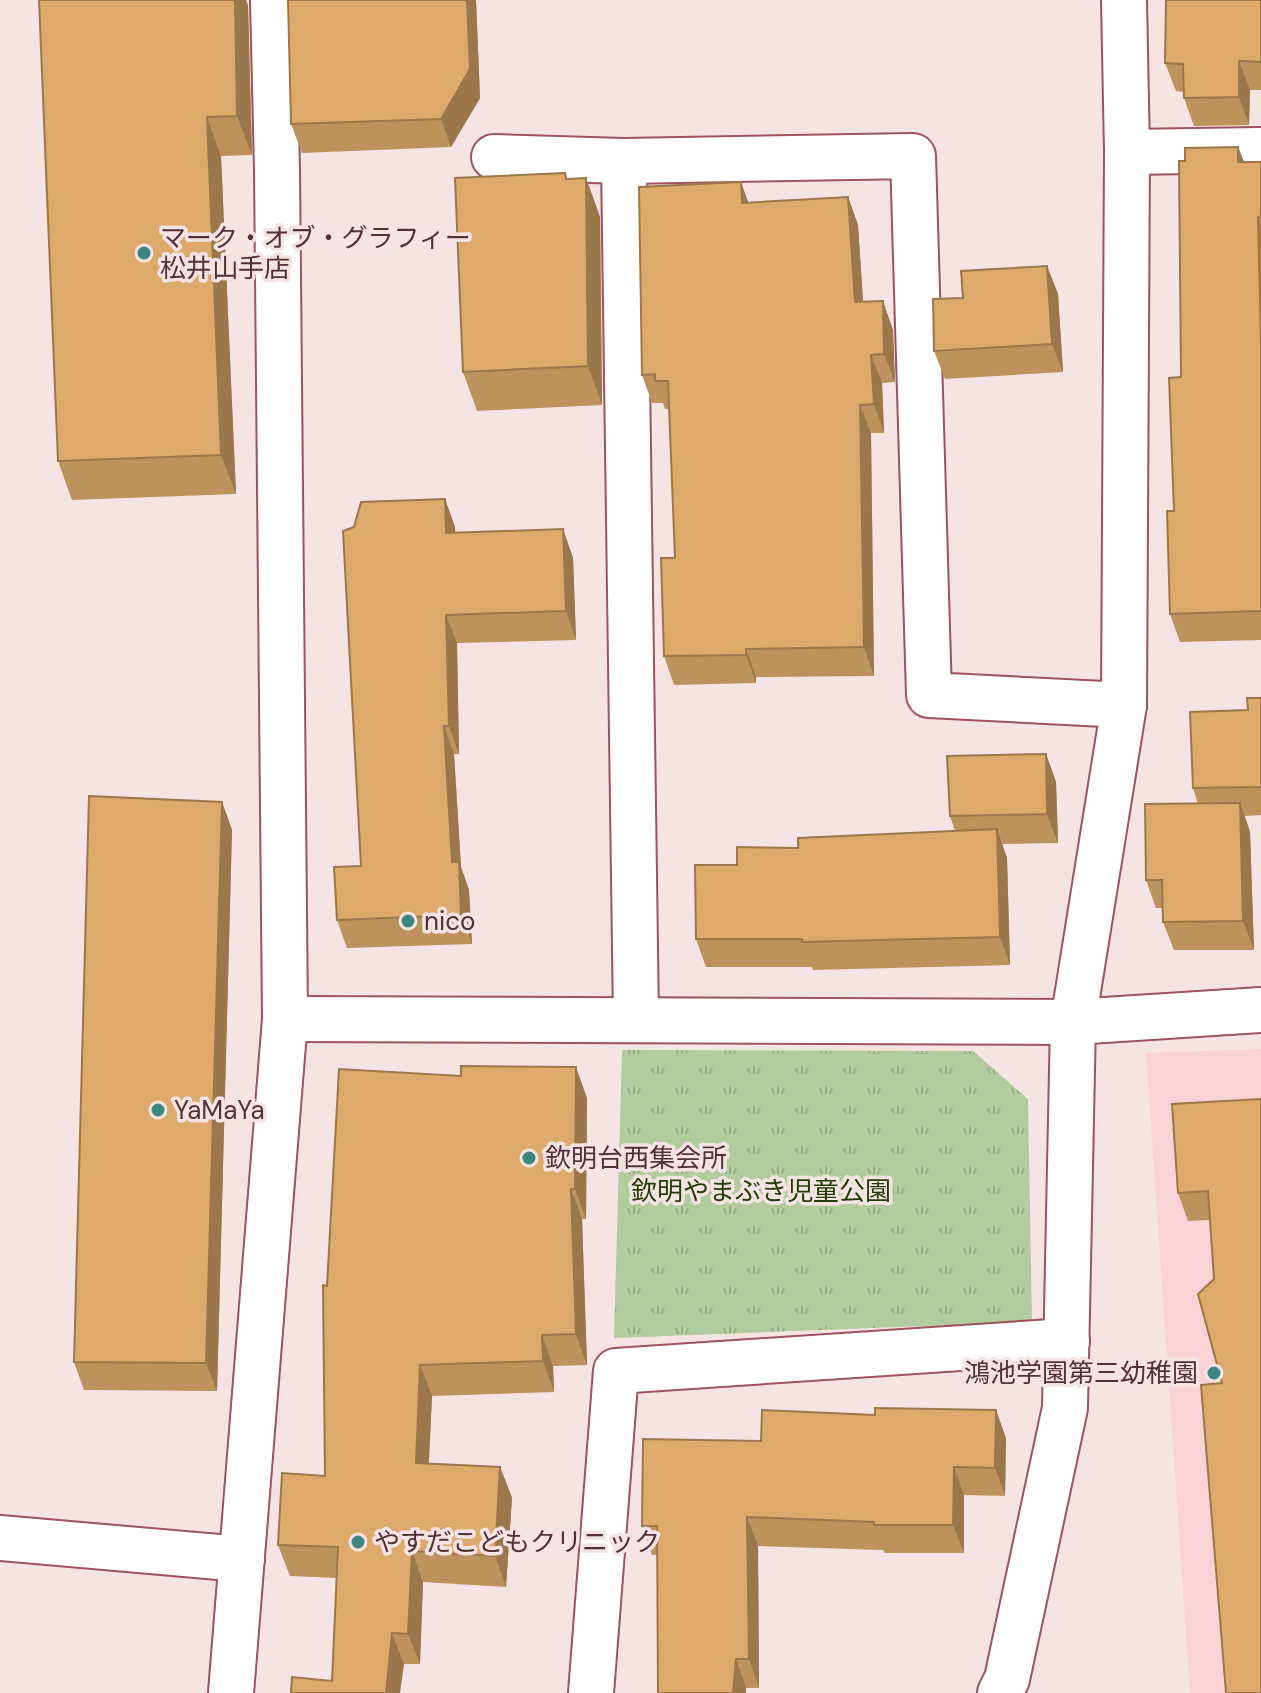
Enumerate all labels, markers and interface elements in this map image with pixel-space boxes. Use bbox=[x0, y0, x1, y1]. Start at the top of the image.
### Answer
place label: マーク・オブ・グラフィー 松井山手店 bbox=[160, 221, 471, 285]
marker: マーク・オブ・グラフィー 松井山手店 bbox=[135, 244, 153, 262]
place label: nico bbox=[424, 904, 475, 938]
marker: nico bbox=[399, 912, 417, 930]
place label: YaMaYa bbox=[174, 1093, 265, 1127]
marker: YaMaYa bbox=[149, 1101, 167, 1119]
place label: 欽明台西集会所 bbox=[545, 1141, 727, 1175]
marker: 欽明台西集会所 bbox=[520, 1149, 538, 1167]
park label: 欽明やまぶき児童公園 bbox=[631, 1174, 891, 1208]
place label: 鴻池学園第三幼稚園 bbox=[964, 1356, 1198, 1390]
marker: 鴻池学園第三幼稚園 bbox=[1205, 1364, 1223, 1382]
place label: やすだこどもクリニック bbox=[374, 1525, 660, 1559]
marker: やすだこどもクリニック bbox=[349, 1533, 367, 1551]

